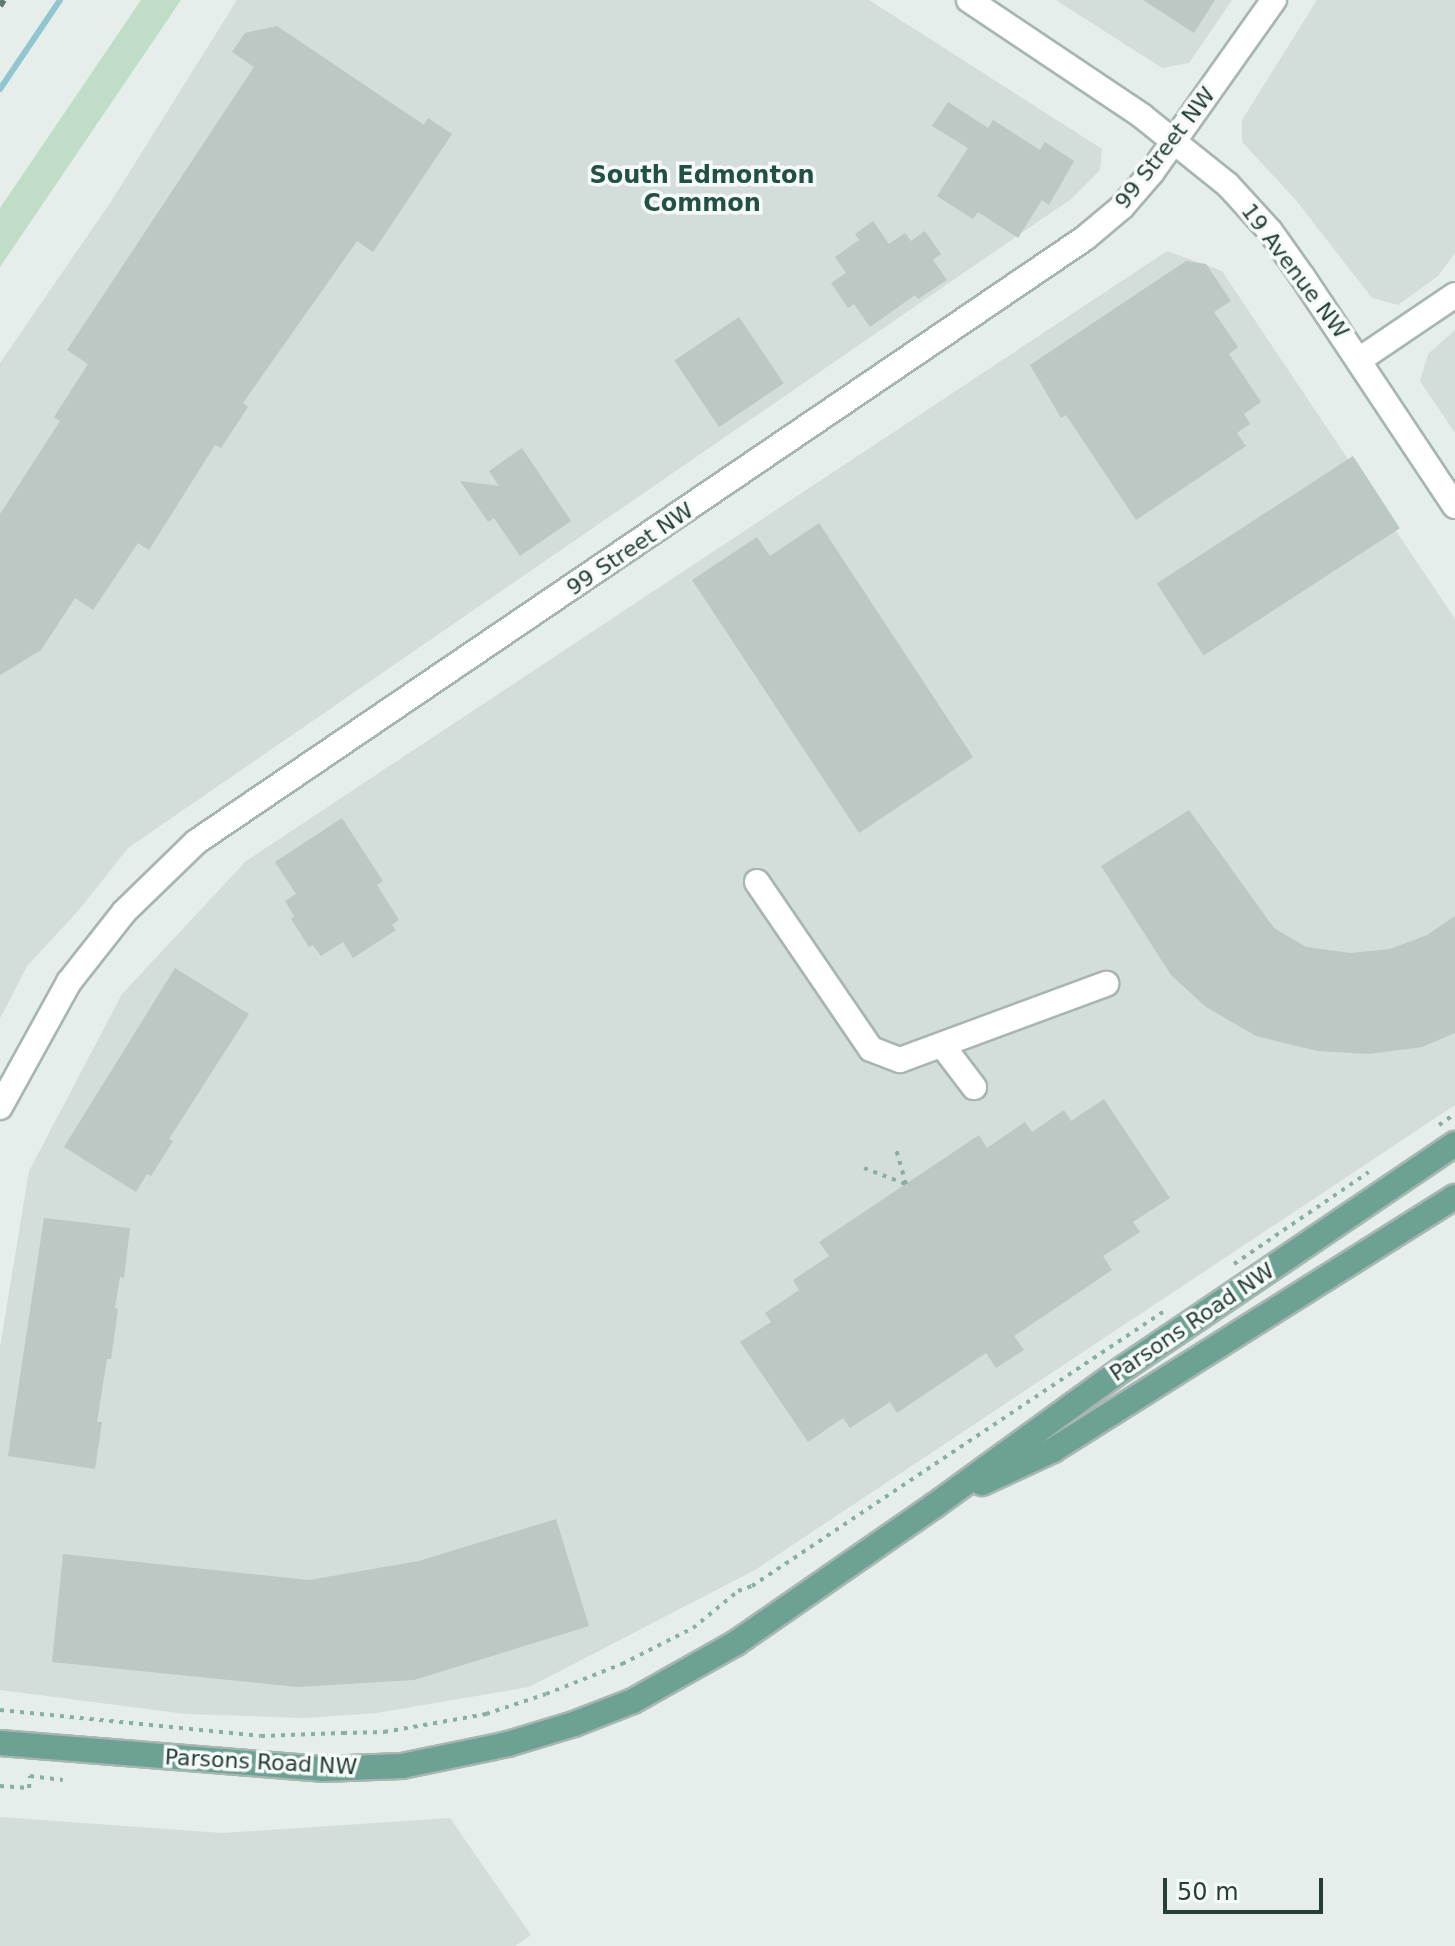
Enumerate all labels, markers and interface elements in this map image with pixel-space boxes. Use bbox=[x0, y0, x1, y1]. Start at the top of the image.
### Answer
street label: 99 Street NW bbox=[1109, 82, 1221, 214]
district label: South Edmonton Common bbox=[590, 162, 814, 218]
street label: 19 Avenue NW bbox=[1236, 198, 1354, 344]
street label: 99 Street NW bbox=[562, 497, 698, 601]
street label: Parsons Road NW bbox=[1105, 1257, 1279, 1387]
street label: Parsons Road NW bbox=[164, 1744, 358, 1780]
scale bar bbox=[1167, 1862, 1327, 1912]
text: 50 m bbox=[1177, 1878, 1239, 1906]

